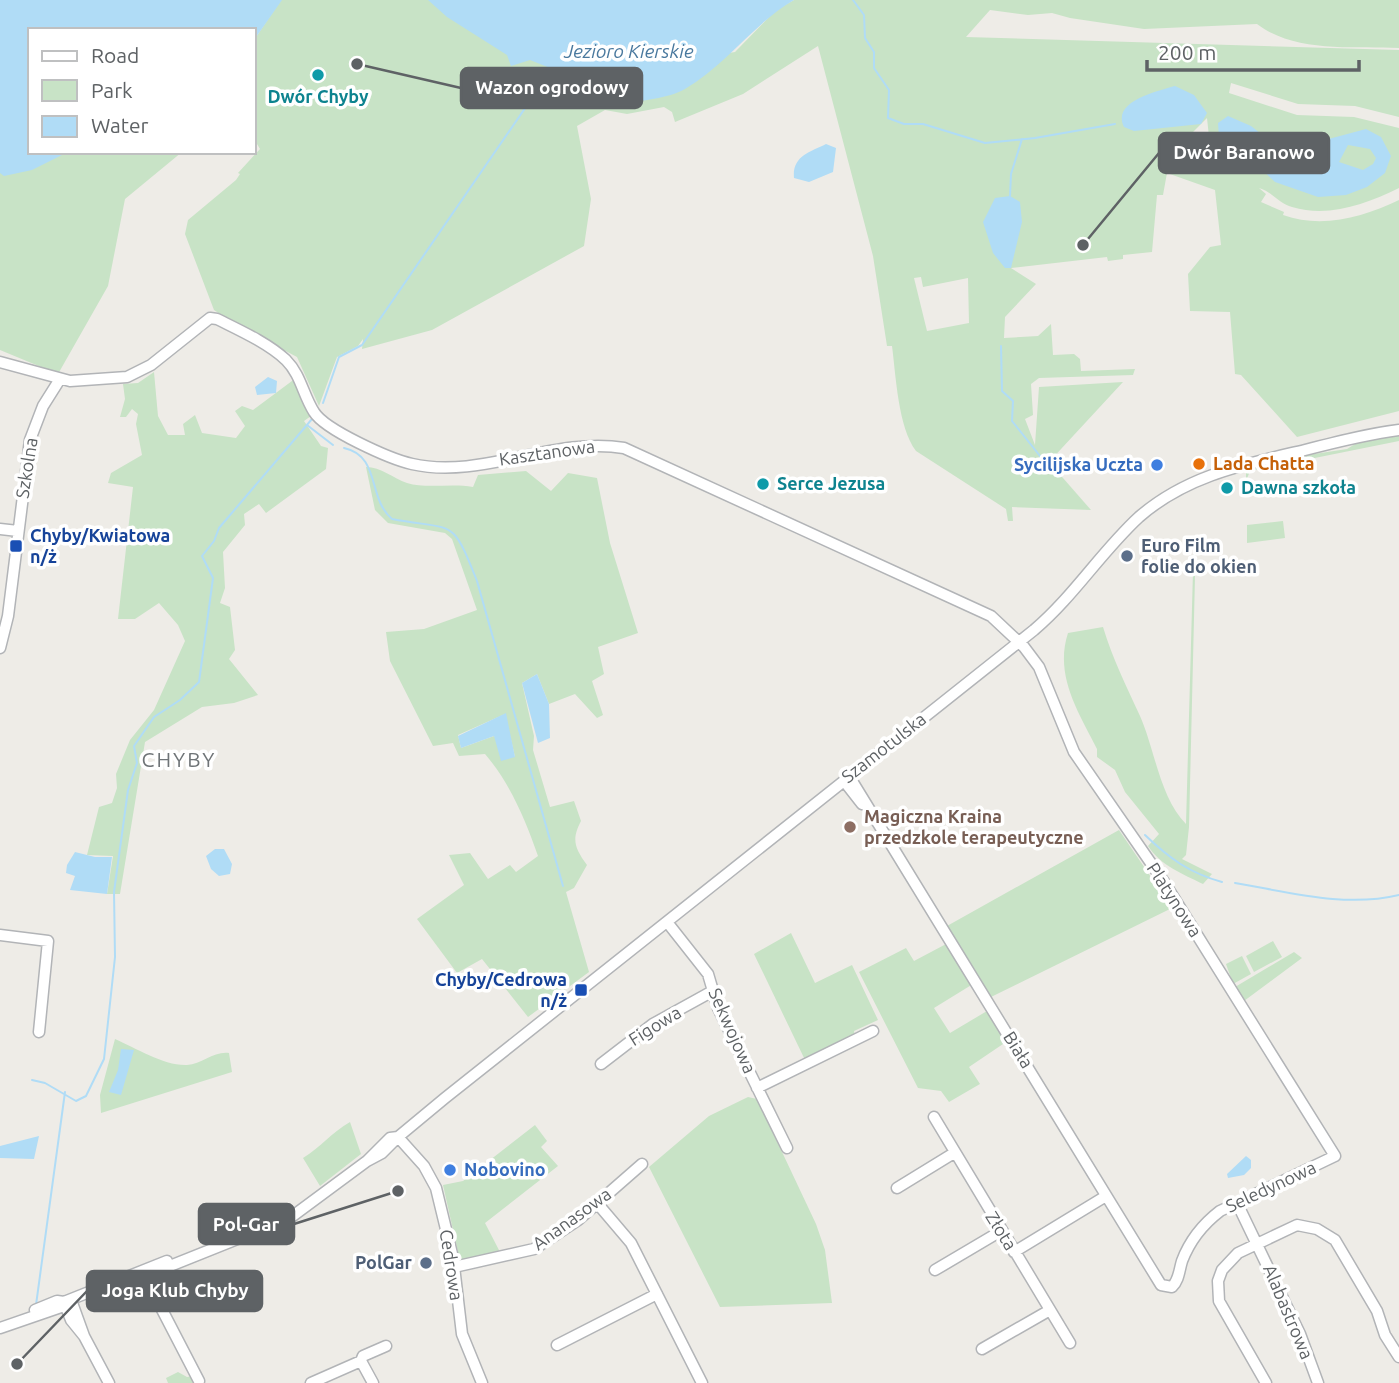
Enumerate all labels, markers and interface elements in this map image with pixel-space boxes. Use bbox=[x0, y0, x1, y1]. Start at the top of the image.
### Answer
legend bbox=[28, 28, 256, 154]
scale bar bbox=[1147, 28, 1359, 72]
water label: Jezioro Kierskie bbox=[563, 40, 694, 62]
text: 200 m bbox=[1158, 40, 1216, 64]
text: Road bbox=[91, 43, 139, 67]
marker: Dwór Chyby bbox=[310, 67, 326, 83]
callout: Wazon ogrodowy bbox=[461, 68, 642, 108]
text: Wazon ogrodowy bbox=[475, 76, 629, 98]
text: Park bbox=[91, 78, 133, 102]
place label: Dwór Chyby bbox=[267, 86, 369, 106]
text: Water bbox=[91, 113, 149, 137]
callout: Dwór Baranowo bbox=[1159, 133, 1329, 173]
text: Dwór Baranowo bbox=[1173, 141, 1315, 163]
street label: Kasztanowa bbox=[498, 435, 596, 469]
street label: Szkolna bbox=[11, 436, 41, 500]
place label: Lada Chatta bbox=[1213, 453, 1314, 473]
place label: Sycilijska Uczta bbox=[1014, 454, 1143, 474]
marker: Lada Chatta bbox=[1191, 456, 1207, 472]
marker: Sycilijska Uczta bbox=[1149, 457, 1165, 473]
place label: Serce Jezusa bbox=[777, 473, 885, 493]
marker: Serce Jezusa bbox=[755, 476, 771, 492]
place label: Dawna szkoła bbox=[1241, 477, 1356, 497]
marker: Dawna szkoła bbox=[1219, 480, 1235, 496]
place label: Chyby/Kwiatowa n/ż bbox=[30, 525, 170, 566]
place label: Euro Film folie do okien bbox=[1141, 535, 1257, 576]
marker: Chyby/Kwiatowa n/ż bbox=[8, 538, 24, 554]
marker: Euro Film folie do okien bbox=[1119, 548, 1135, 564]
street label: Szamotulska bbox=[837, 708, 929, 786]
district label: CHYBY bbox=[142, 747, 216, 771]
place label: Magiczna Kraina przedzkole terapeutyczne bbox=[864, 806, 1084, 847]
marker: Magiczna Kraina przedzkole terapeutyczne bbox=[842, 819, 858, 835]
street label: Platynowa bbox=[1143, 859, 1206, 940]
place label: Chyby/Cedrowa n/ż bbox=[435, 969, 567, 1010]
marker: Chyby/Cedrowa n/ż bbox=[573, 982, 589, 998]
street label: Sekwojowa bbox=[705, 985, 761, 1076]
street label: Figowa bbox=[625, 1001, 684, 1049]
street label: Biała bbox=[1000, 1028, 1038, 1071]
street label: Seledynowa bbox=[1222, 1156, 1319, 1216]
place label: Nobovino bbox=[464, 1159, 546, 1179]
marker: Nobovino bbox=[442, 1162, 458, 1178]
street label: Ananasowa bbox=[528, 1183, 615, 1253]
callout: Pol-Gar bbox=[199, 1204, 294, 1244]
street label: Złota bbox=[982, 1207, 1021, 1254]
text: Pol-Gar bbox=[213, 1213, 280, 1235]
street label: Cedrowa bbox=[436, 1228, 467, 1302]
place label: PolGar bbox=[355, 1252, 413, 1272]
marker: PolGar bbox=[418, 1255, 434, 1271]
street label: Alabastrowa bbox=[1260, 1261, 1318, 1362]
callout: Joga Klub Chyby bbox=[87, 1271, 262, 1311]
text: Joga Klub Chyby bbox=[101, 1279, 249, 1301]

